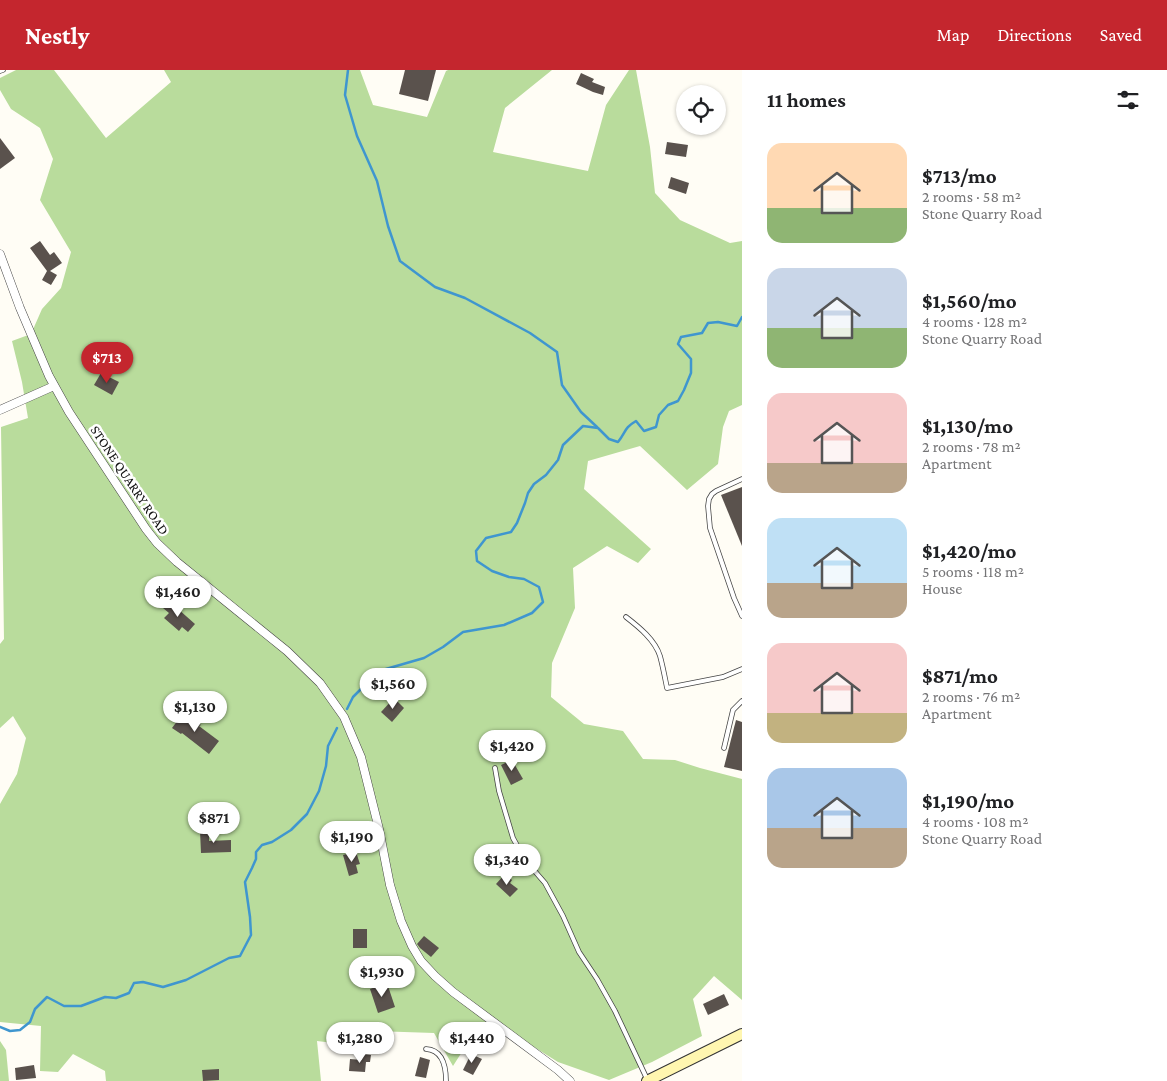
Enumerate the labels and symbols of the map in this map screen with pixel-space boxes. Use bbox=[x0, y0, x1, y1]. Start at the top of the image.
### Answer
pin: $713 bbox=[77, 342, 137, 384]
street label: STONE QUARRY ROAD bbox=[87, 422, 173, 538]
pin: $1,460 bbox=[137, 576, 219, 618]
pin: $1,560 bbox=[352, 668, 434, 710]
pin: $1,130 bbox=[154, 690, 236, 733]
pin: $1,420 bbox=[471, 730, 553, 772]
pin: $871 bbox=[184, 802, 244, 844]
pin: $1,190 bbox=[311, 820, 393, 863]
pin: $1,340 bbox=[466, 844, 548, 886]
pin: $1,930 bbox=[341, 956, 423, 998]
pin: $1,280 bbox=[319, 1022, 401, 1064]
pin: $1,440 bbox=[431, 1022, 513, 1064]

